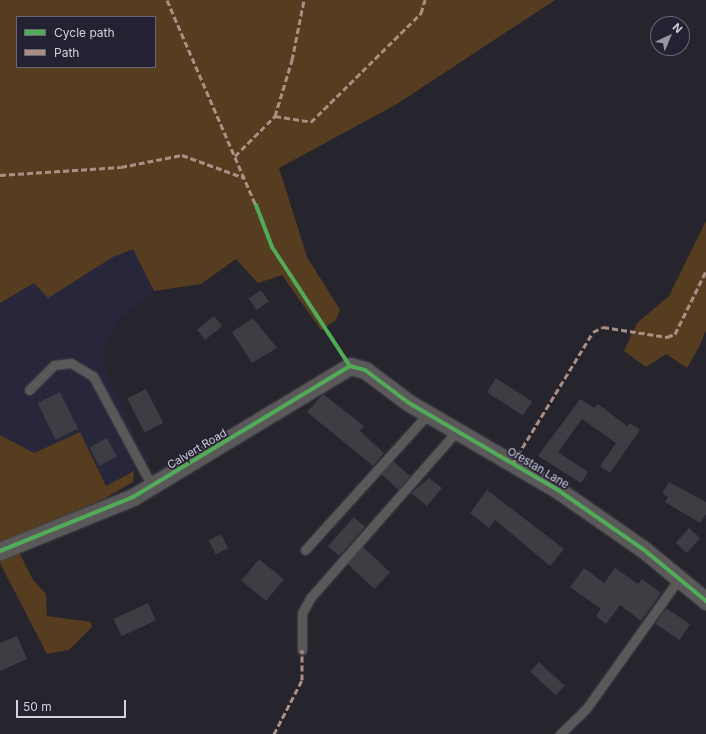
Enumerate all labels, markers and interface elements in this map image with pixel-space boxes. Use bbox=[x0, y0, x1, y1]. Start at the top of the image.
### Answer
legend bbox=[16, 16, 156, 68]
north arrow bbox=[650, 16, 690, 56]
text: N bbox=[670, 20, 686, 36]
text: Cycle path bbox=[54, 25, 115, 40]
text: Path bbox=[54, 45, 79, 60]
street label: Calvert Road bbox=[165, 426, 229, 472]
street label: Orestan Lane bbox=[505, 444, 571, 492]
scale bar bbox=[18, 692, 128, 718]
text: 50 m bbox=[23, 699, 52, 714]

